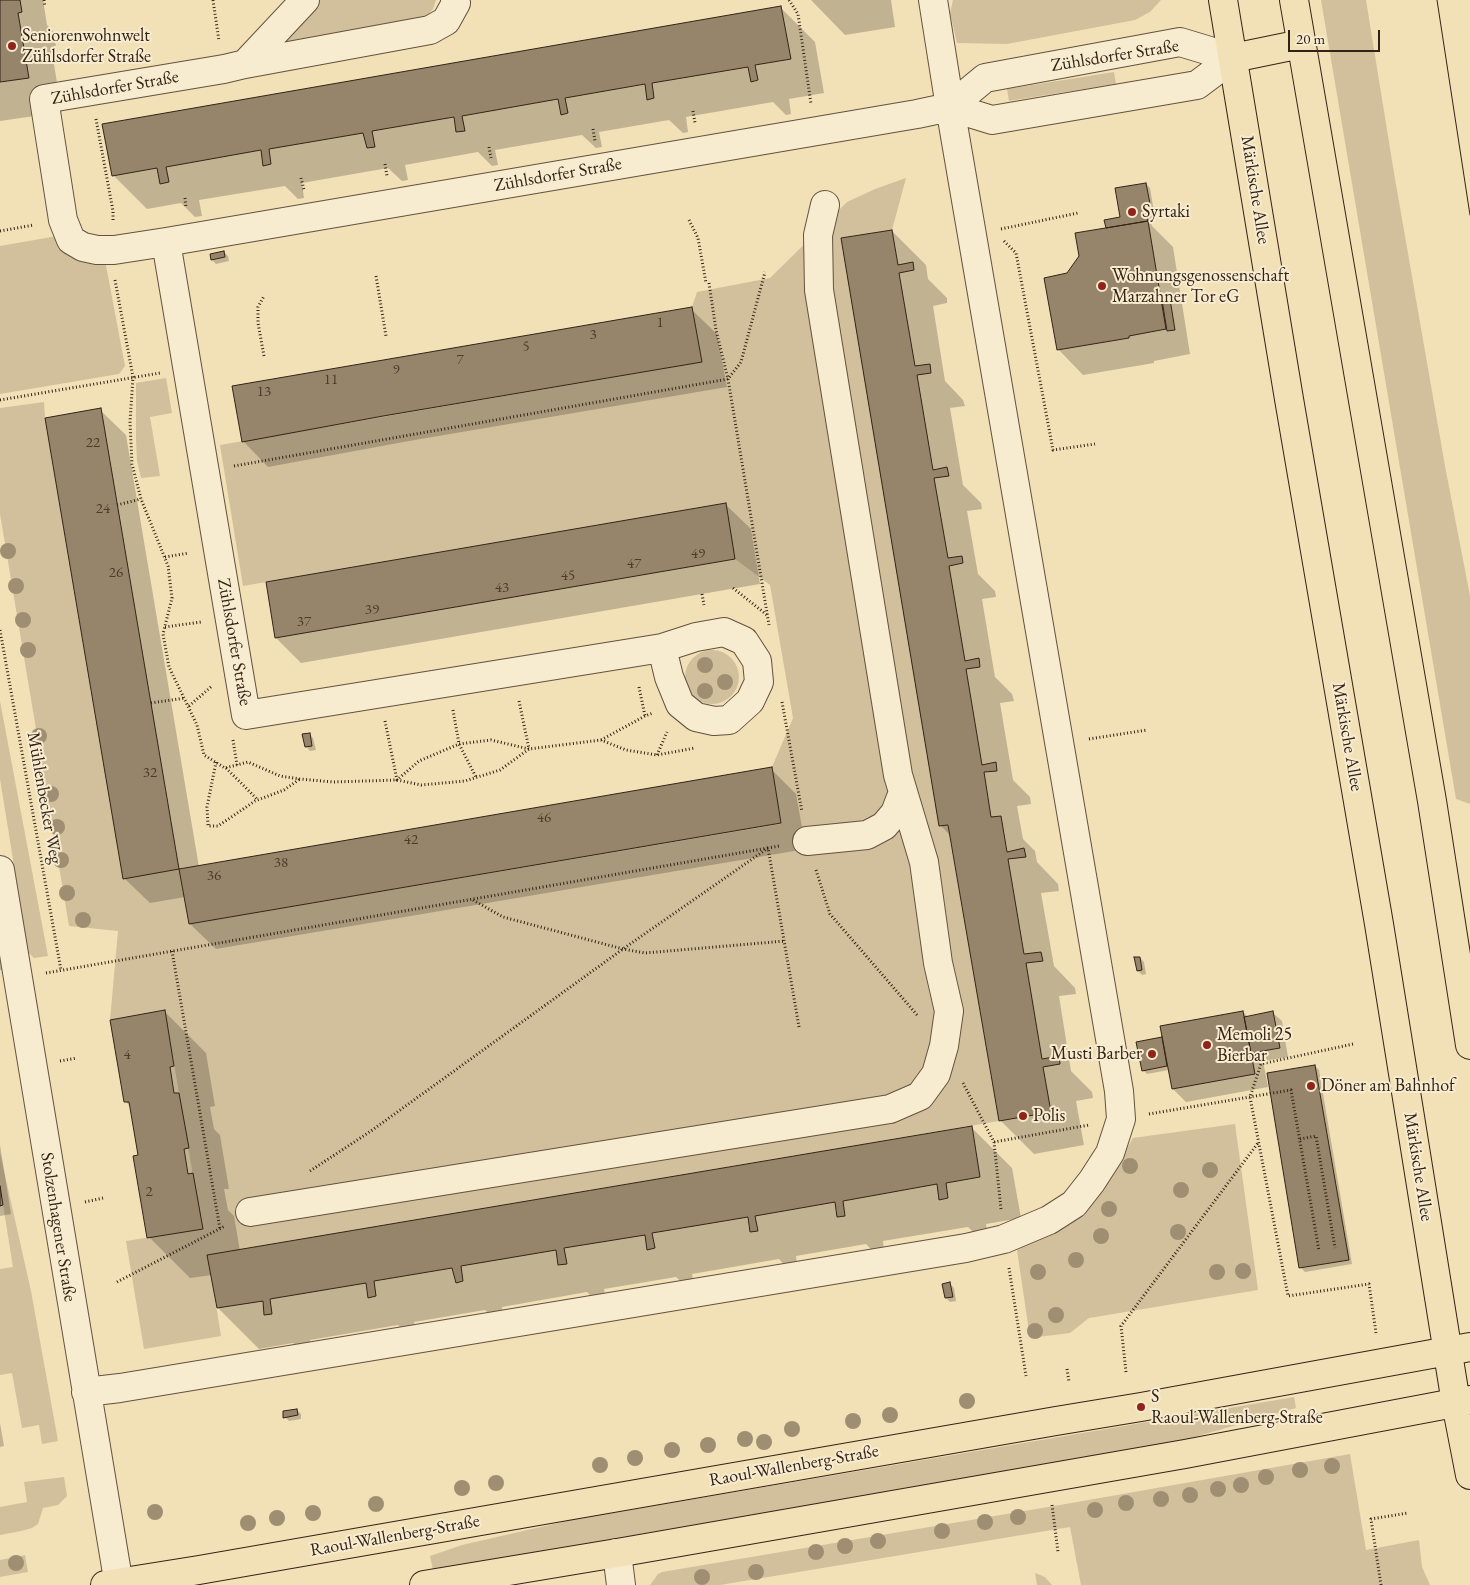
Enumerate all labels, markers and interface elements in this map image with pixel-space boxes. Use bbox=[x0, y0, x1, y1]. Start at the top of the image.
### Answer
scale bar bbox=[1290, 20, 1382, 52]
place label: Seniorenwohnwelt Zühlsdorfer Straße bbox=[22, 25, 151, 68]
text: 20 m bbox=[1296, 29, 1325, 48]
street label: Zühlsdorfer Straße bbox=[1050, 35, 1180, 77]
marker: Seniorenwohnwelt Zühlsdorfer Straße bbox=[6, 40, 18, 52]
street label: Zühlsdorfer Straße bbox=[50, 66, 180, 110]
street label: Märkische Allee bbox=[1236, 134, 1274, 246]
street label: Zühlsdorfer Straße bbox=[493, 153, 623, 197]
place label: Syrtaki bbox=[1142, 201, 1190, 223]
marker: Syrtaki bbox=[1126, 206, 1138, 218]
place label: Wohnungsgenossenschaft Marzahner Tor eG bbox=[1112, 265, 1289, 308]
marker: Wohnungsgenossenschaft Marzahner Tor eG bbox=[1096, 280, 1108, 292]
house number: 1 bbox=[656, 314, 664, 332]
house number: 3 bbox=[589, 326, 597, 344]
house number: 5 bbox=[522, 338, 530, 356]
house number: 7 bbox=[456, 351, 464, 369]
house number: 9 bbox=[392, 361, 400, 379]
house number: 11 bbox=[324, 371, 338, 389]
house number: 13 bbox=[257, 383, 271, 401]
house number: 22 bbox=[86, 434, 100, 452]
house number: 24 bbox=[96, 500, 110, 518]
house number: 49 bbox=[691, 545, 705, 563]
house number: 47 bbox=[627, 555, 641, 573]
house number: 26 bbox=[109, 564, 123, 582]
house number: 45 bbox=[561, 567, 575, 585]
street label: Zühlsdorfer Straße bbox=[212, 577, 256, 707]
house number: 43 bbox=[495, 579, 509, 597]
house number: 39 bbox=[365, 601, 379, 619]
house number: 37 bbox=[297, 613, 311, 631]
street label: Märkische Allee bbox=[1327, 681, 1367, 793]
street label: Mühlenbecker Weg bbox=[22, 730, 66, 866]
house number: 32 bbox=[143, 764, 157, 782]
house number: 46 bbox=[537, 809, 551, 827]
house number: 42 bbox=[404, 831, 418, 849]
house number: 38 bbox=[274, 854, 288, 872]
house number: 36 bbox=[207, 867, 221, 885]
place label: Memoli 25 Bierbar bbox=[1217, 1024, 1292, 1066]
marker: Memoli 25 Bierbar bbox=[1201, 1039, 1213, 1051]
place label: Musti Barber bbox=[1051, 1043, 1142, 1065]
house number: 4 bbox=[123, 1046, 131, 1064]
marker: Musti Barber bbox=[1146, 1048, 1158, 1060]
place label: Döner am Bahnhof bbox=[1321, 1075, 1455, 1097]
marker: Döner am Bahnhof bbox=[1305, 1080, 1317, 1092]
place label: Polis bbox=[1033, 1105, 1065, 1127]
marker: Polis bbox=[1017, 1110, 1029, 1122]
street label: Märkische Allee bbox=[1399, 1111, 1437, 1223]
street label: Stolzenhagener Straße bbox=[36, 1151, 80, 1303]
house number: 2 bbox=[145, 1183, 153, 1201]
place label: S Raoul-Wallenberg-Straße bbox=[1151, 1386, 1323, 1428]
marker: S Raoul-Wallenberg-Straße bbox=[1135, 1401, 1147, 1413]
street label: Raoul-Wallenberg-Straße bbox=[708, 1440, 880, 1492]
street label: Raoul-Wallenberg-Straße bbox=[309, 1510, 481, 1562]

